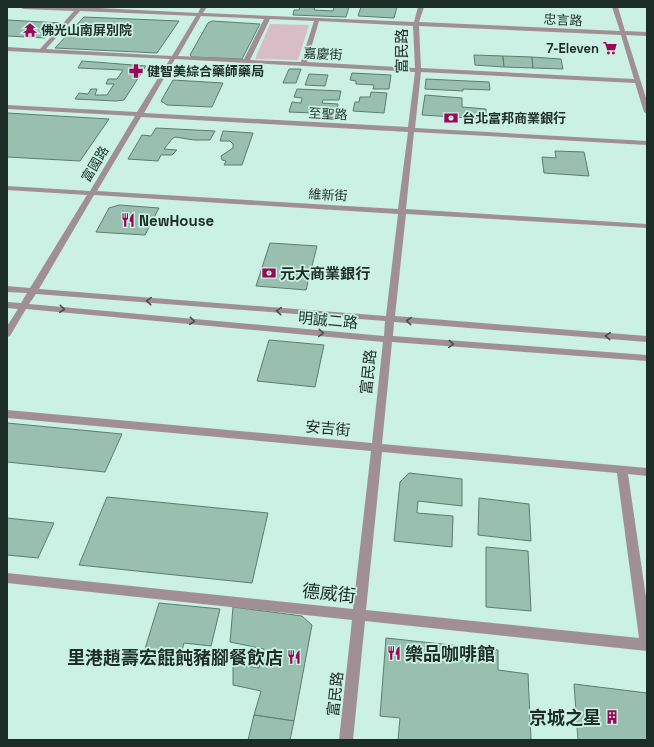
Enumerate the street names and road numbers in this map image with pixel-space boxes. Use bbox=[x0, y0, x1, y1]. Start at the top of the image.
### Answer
street label: 忠言路 bbox=[543, 10, 583, 30]
street label: 富民路 bbox=[392, 28, 411, 74]
street label: 嘉慶街 bbox=[303, 44, 343, 64]
street label: 至聖路 bbox=[308, 104, 348, 124]
street label: 富國路 bbox=[78, 143, 112, 185]
street label: 維新街 bbox=[308, 185, 348, 205]
street label: 明誠二路 bbox=[297, 308, 359, 332]
street label: 富民路 bbox=[356, 349, 380, 395]
street label: 安吉街 bbox=[305, 417, 351, 439]
street label: 德威街 bbox=[301, 579, 357, 607]
street label: 富民路 bbox=[323, 671, 347, 717]

